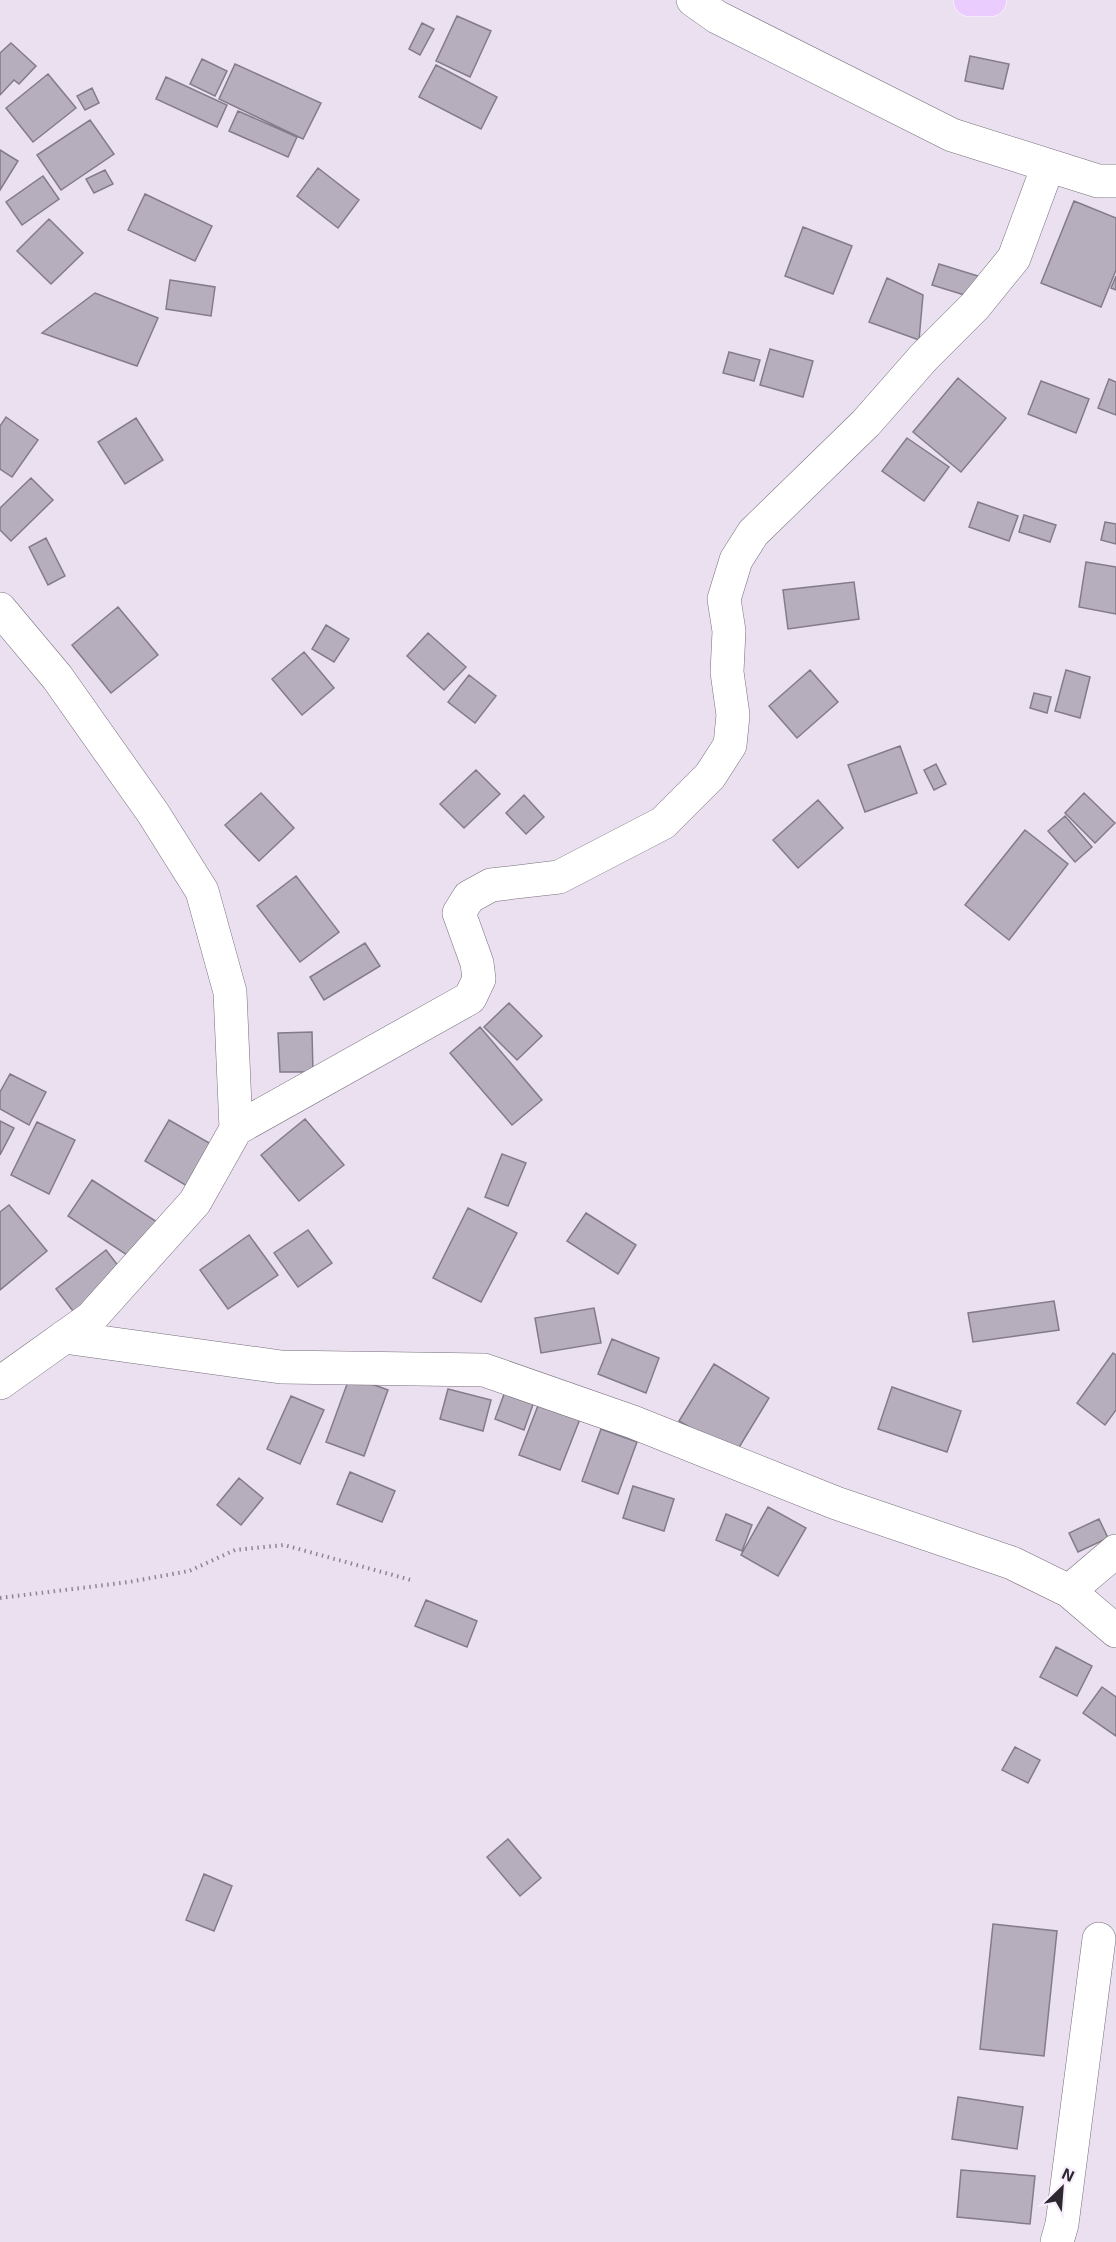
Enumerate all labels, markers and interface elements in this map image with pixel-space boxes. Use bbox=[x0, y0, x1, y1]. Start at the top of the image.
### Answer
north arrow bbox=[1032, 2158, 1092, 2218]
text: N bbox=[1059, 2163, 1078, 2185]

